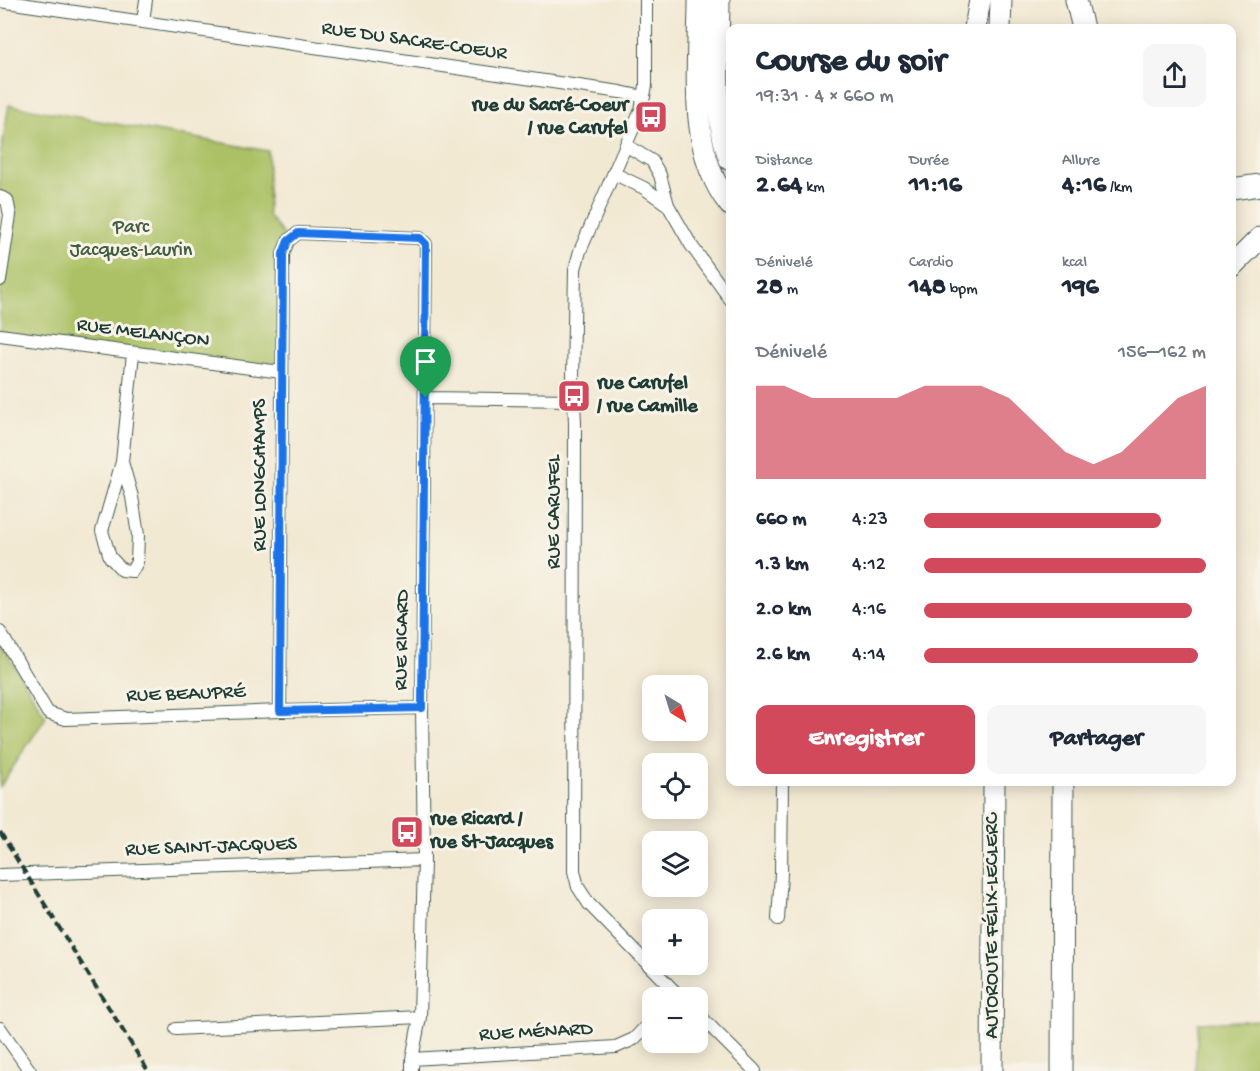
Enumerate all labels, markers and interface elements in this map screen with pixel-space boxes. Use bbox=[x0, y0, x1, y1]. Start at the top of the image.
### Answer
street label: RUE DU SACRE-COEUR bbox=[320, 18, 510, 67]
text: Course du soir bbox=[756, 44, 946, 82]
button: share bbox=[1143, 44, 1206, 107]
text: 19:31 · 4 × 660 m bbox=[756, 86, 894, 109]
place label: rue du Sacré-Coeur / rue Carufel bbox=[471, 95, 630, 141]
bus stop icon: rue du Sacré-Coeur / rue Carufel bbox=[633, 99, 669, 135]
text: Distance bbox=[756, 152, 813, 171]
text: Durée bbox=[909, 152, 949, 171]
text: Allure bbox=[1062, 152, 1100, 171]
text: 2.64 bbox=[756, 171, 802, 202]
text: 11:16 bbox=[909, 171, 962, 202]
text: 4:16 bbox=[1062, 171, 1106, 202]
text: km bbox=[802, 179, 825, 198]
text: /km bbox=[1106, 179, 1132, 198]
park label: Parc Jacques-Laurin bbox=[70, 217, 193, 263]
text: Dénivelé bbox=[756, 254, 813, 273]
text: Cardio bbox=[909, 254, 953, 273]
text: kcal bbox=[1062, 254, 1087, 273]
text: 28 bbox=[756, 273, 783, 304]
text: 148 bbox=[909, 273, 946, 304]
text: 196 bbox=[1062, 273, 1099, 304]
text: m bbox=[783, 281, 798, 300]
text: bpm bbox=[946, 281, 978, 300]
street label: RUE MELANÇON bbox=[75, 314, 211, 354]
pin bbox=[400, 336, 451, 398]
text: Dénivelé bbox=[756, 342, 827, 365]
text: 156–162 m bbox=[1118, 342, 1206, 365]
icon: arrive bbox=[409, 345, 442, 378]
place label: rue Carufel / rue Camille bbox=[596, 373, 698, 419]
bus stop icon: rue Carufel / rue Camille bbox=[556, 378, 592, 414]
street label: RUE LONGCHAMPS bbox=[250, 398, 273, 551]
street label: RUE CARUFEL bbox=[544, 454, 567, 569]
text: 660 m bbox=[756, 509, 807, 532]
text: 4:23 bbox=[852, 509, 888, 532]
text: 1.3 km bbox=[756, 554, 809, 577]
text: 4:12 bbox=[852, 554, 886, 577]
street label: RUE RICARD bbox=[391, 589, 415, 691]
text: 2.0 km bbox=[756, 599, 811, 622]
text: 4:16 bbox=[852, 599, 886, 622]
text: 2.6 km bbox=[756, 644, 810, 667]
text: 4:14 bbox=[852, 644, 885, 667]
north arrow bbox=[642, 675, 708, 741]
map controls bbox=[642, 675, 708, 1053]
street label: RUE BEAUPRÉ bbox=[126, 680, 248, 709]
button: Enregistrer bbox=[756, 705, 975, 774]
button: Partager bbox=[987, 705, 1206, 774]
button: locate bbox=[642, 753, 708, 819]
place label: rue Ricard / rue St-Jacques bbox=[429, 809, 554, 855]
street label: AUTOROUTE FÉLIX-LECLERC bbox=[981, 812, 1005, 1039]
bus stop icon: rue Ricard / rue St-Jacques bbox=[389, 814, 425, 850]
button: layers bbox=[642, 831, 708, 897]
street label: RUE SAINT-JACQUES bbox=[125, 833, 298, 862]
button: + bbox=[642, 909, 708, 975]
button: − bbox=[642, 987, 708, 1053]
street label: RUE MÉNARD bbox=[478, 1017, 594, 1047]

